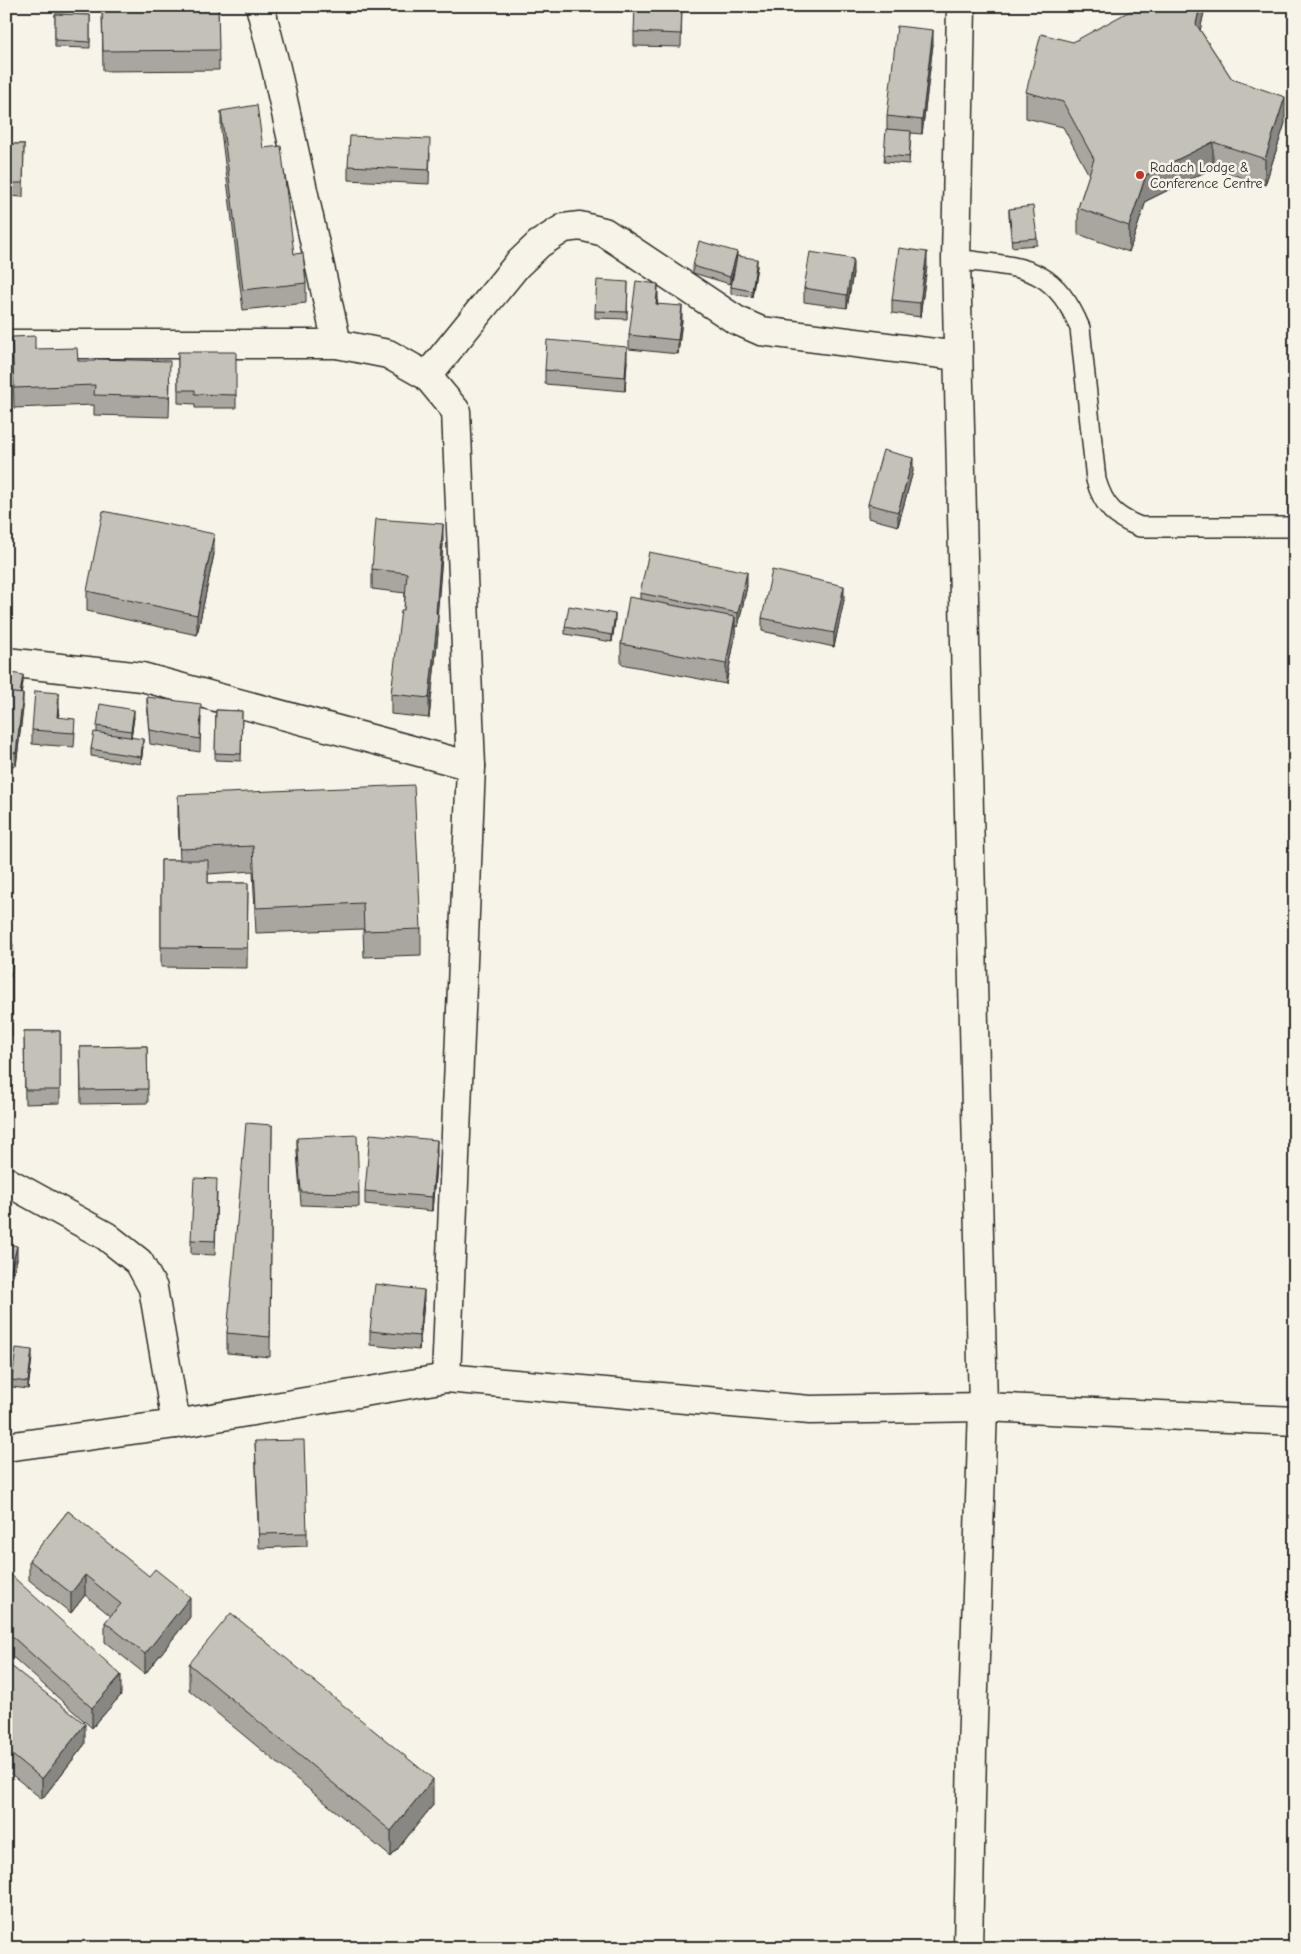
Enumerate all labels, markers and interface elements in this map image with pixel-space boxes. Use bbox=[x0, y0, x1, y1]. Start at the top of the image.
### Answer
place label: Radach Lodge & Conference Centre bbox=[1150, 159, 1263, 192]
marker: Radach Lodge & Conference Centre bbox=[1134, 169, 1146, 181]

